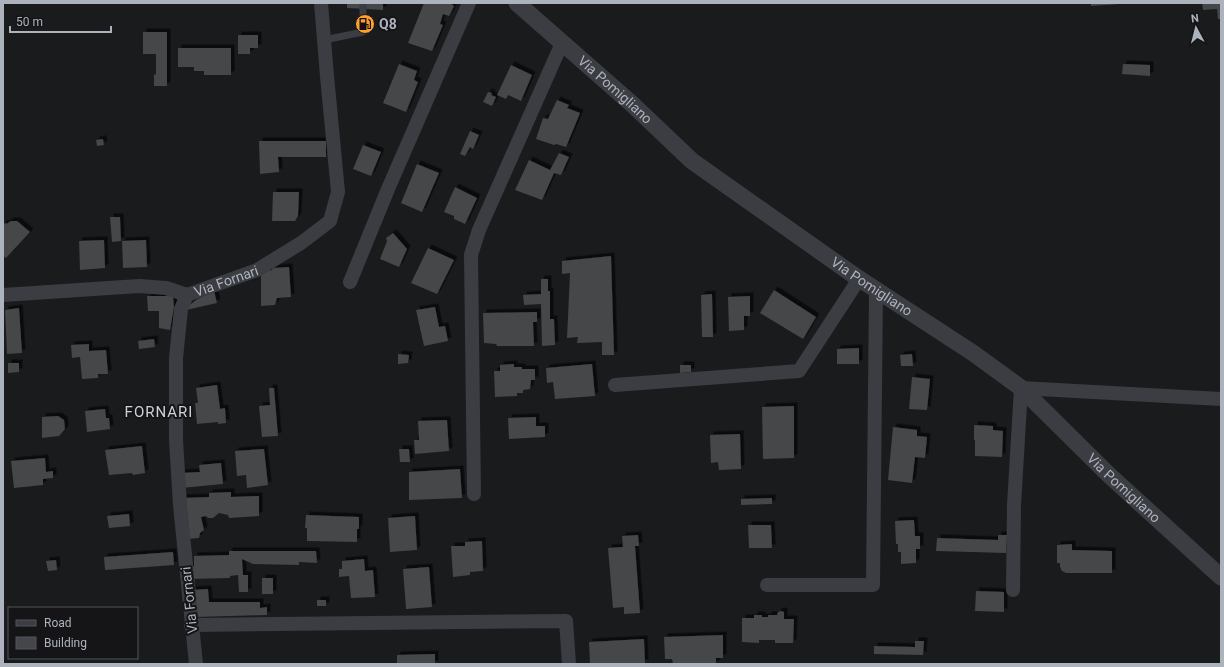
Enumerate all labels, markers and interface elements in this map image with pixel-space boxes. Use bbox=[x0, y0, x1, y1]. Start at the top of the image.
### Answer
scale bar bbox=[10, 8, 111, 34]
north arrow bbox=[1176, 8, 1216, 48]
text: N bbox=[1190, 12, 1200, 25]
fuel station icon: Q8 bbox=[354, 13, 376, 35]
text: 50 m bbox=[16, 15, 43, 29]
place label: Q8 bbox=[379, 16, 397, 32]
street label: Via Pomigliano bbox=[575, 52, 656, 127]
street label: Via Pomigliano bbox=[828, 254, 915, 319]
street label: Via Fornari bbox=[192, 262, 261, 300]
district label: FORNARI bbox=[125, 403, 193, 421]
street label: Via Pomigliano bbox=[1084, 450, 1164, 526]
street label: Via Fornari bbox=[178, 566, 200, 634]
legend bbox=[8, 607, 138, 659]
text: Road bbox=[44, 616, 72, 630]
text: Building bbox=[44, 636, 87, 650]

